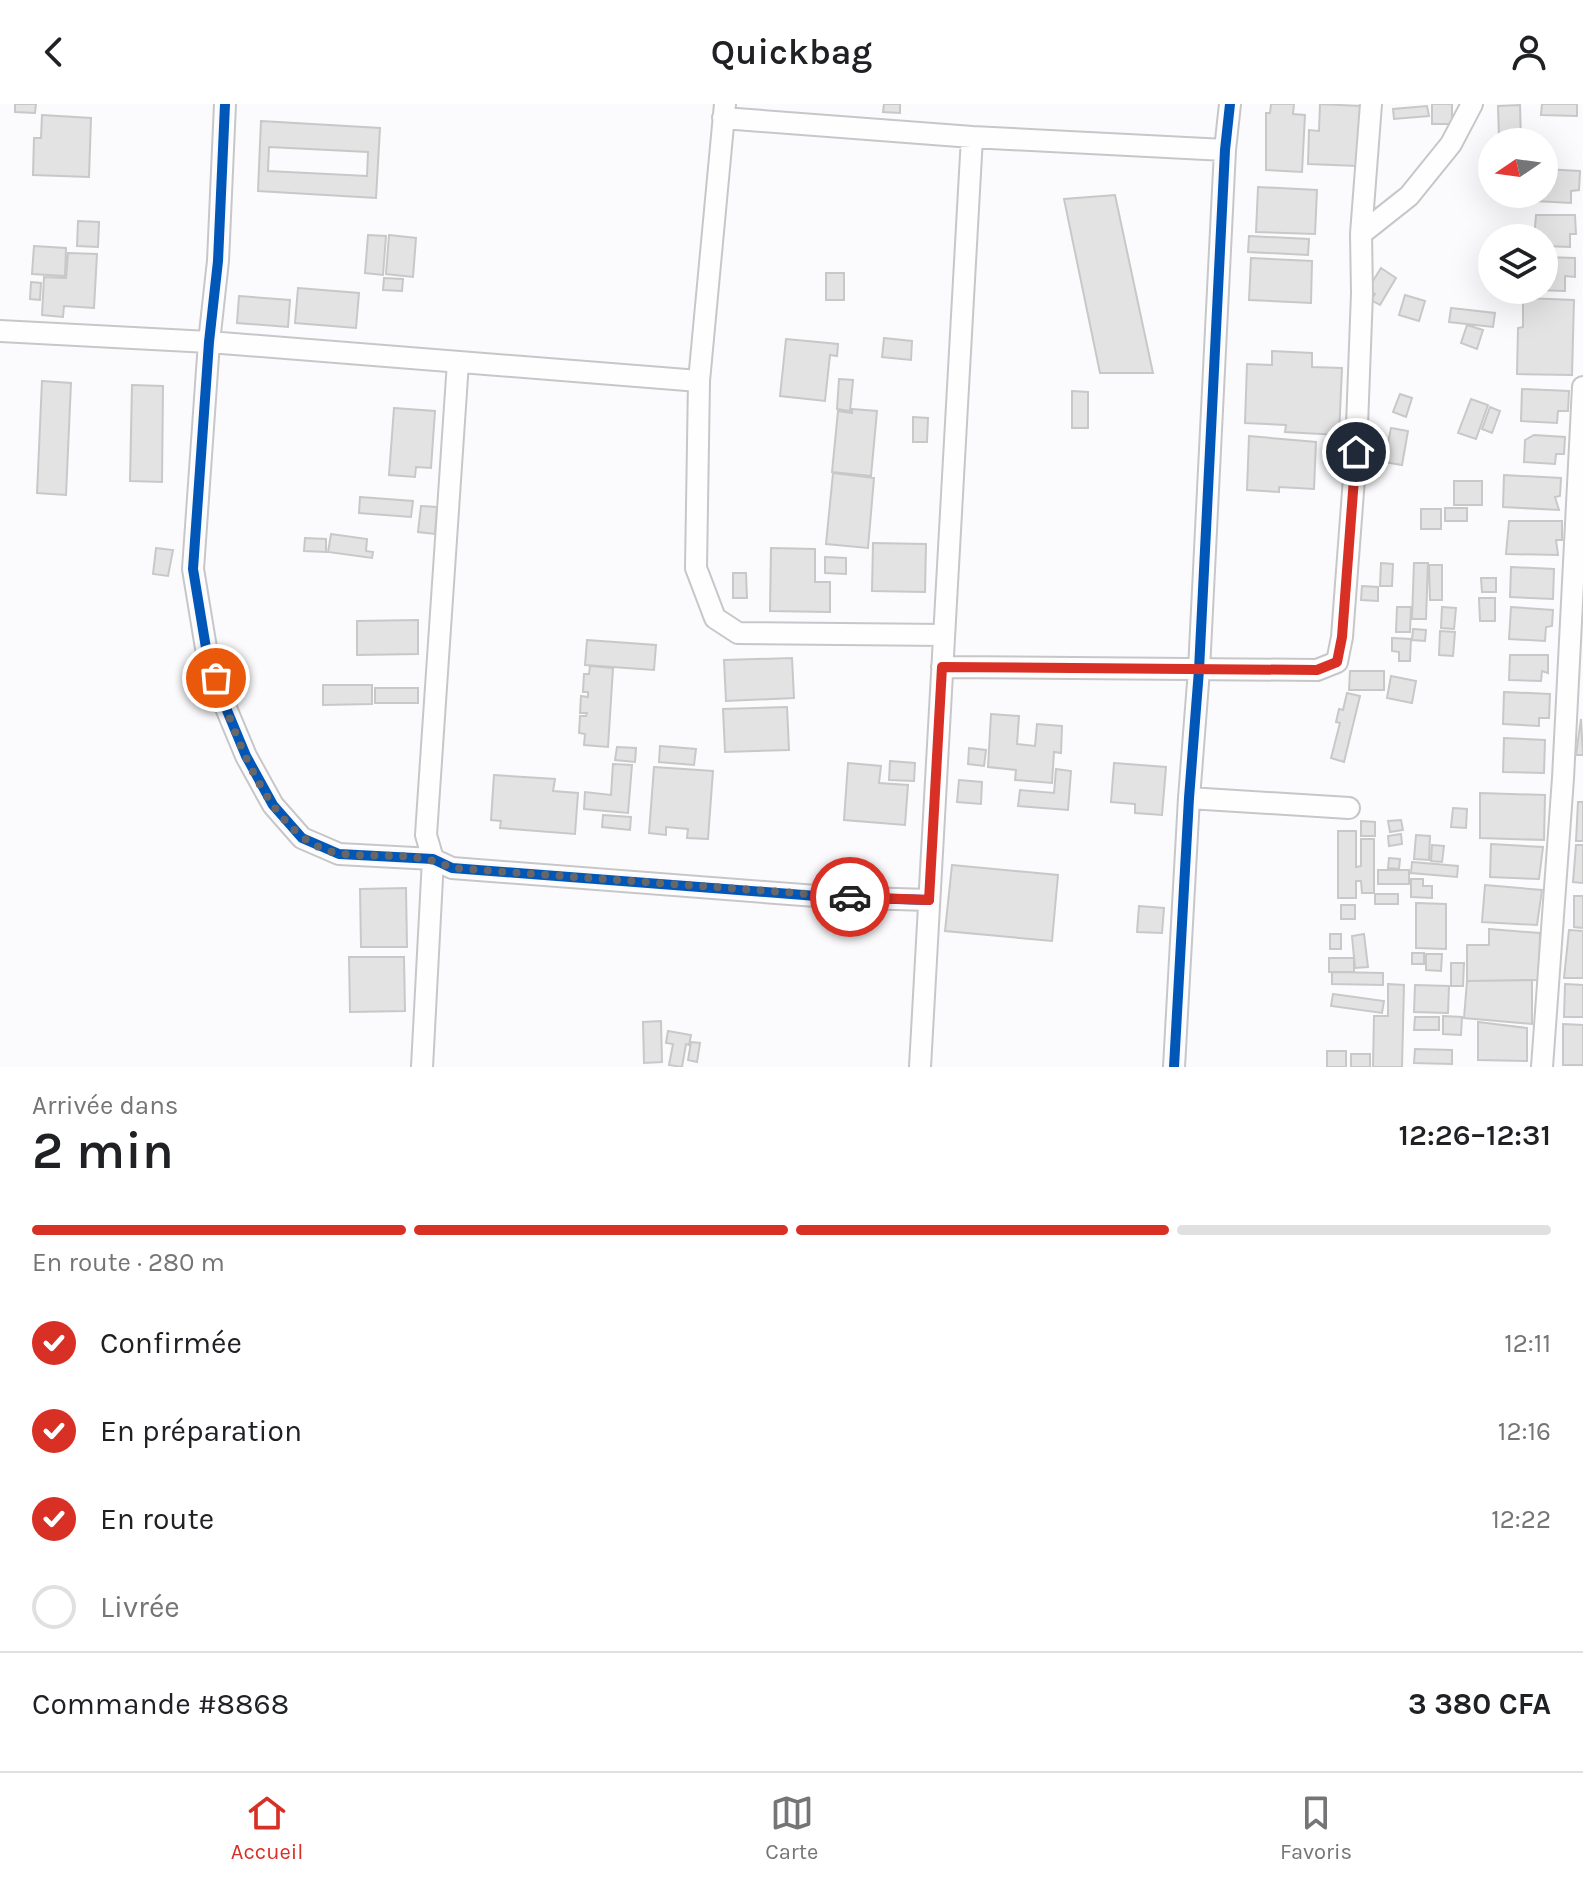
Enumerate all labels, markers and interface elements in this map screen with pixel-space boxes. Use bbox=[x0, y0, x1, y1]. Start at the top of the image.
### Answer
icon: back bbox=[32, 30, 76, 74]
icon: person bbox=[1507, 30, 1551, 74]
text: Quickbag bbox=[711, 31, 872, 73]
north arrow bbox=[1478, 128, 1558, 208]
map controls bbox=[1478, 128, 1558, 304]
button: layers bbox=[1478, 224, 1558, 304]
pin bbox=[1322, 418, 1390, 486]
icon: home bbox=[1334, 430, 1378, 474]
pin bbox=[182, 644, 250, 712]
icon: bag bbox=[194, 656, 238, 700]
courier bbox=[810, 857, 890, 937]
icon: car bbox=[828, 875, 872, 919]
text: Arrivée dans bbox=[32, 1090, 179, 1121]
text: 12:26–12:31 bbox=[1399, 1117, 1551, 1153]
text: 2 min bbox=[32, 1120, 174, 1181]
text: En route · 280 m bbox=[32, 1247, 225, 1278]
icon: check bbox=[32, 1321, 76, 1365]
text: Confirmée bbox=[100, 1325, 242, 1361]
text: 12:11 bbox=[1504, 1328, 1551, 1359]
icon: check bbox=[32, 1409, 76, 1453]
text: En préparation bbox=[100, 1413, 302, 1449]
text: 12:16 bbox=[1498, 1416, 1551, 1447]
icon: check bbox=[32, 1497, 76, 1541]
text: En route bbox=[100, 1501, 214, 1537]
text: 12:22 bbox=[1491, 1504, 1551, 1535]
text: Livrée bbox=[100, 1589, 180, 1625]
text: Commande #8868 bbox=[32, 1686, 289, 1722]
text: 3 380 CFA bbox=[1408, 1686, 1551, 1722]
tab: Accueil bbox=[231, 1791, 304, 1865]
tab: Carte bbox=[765, 1791, 818, 1865]
tab: Favoris bbox=[1280, 1791, 1352, 1865]

